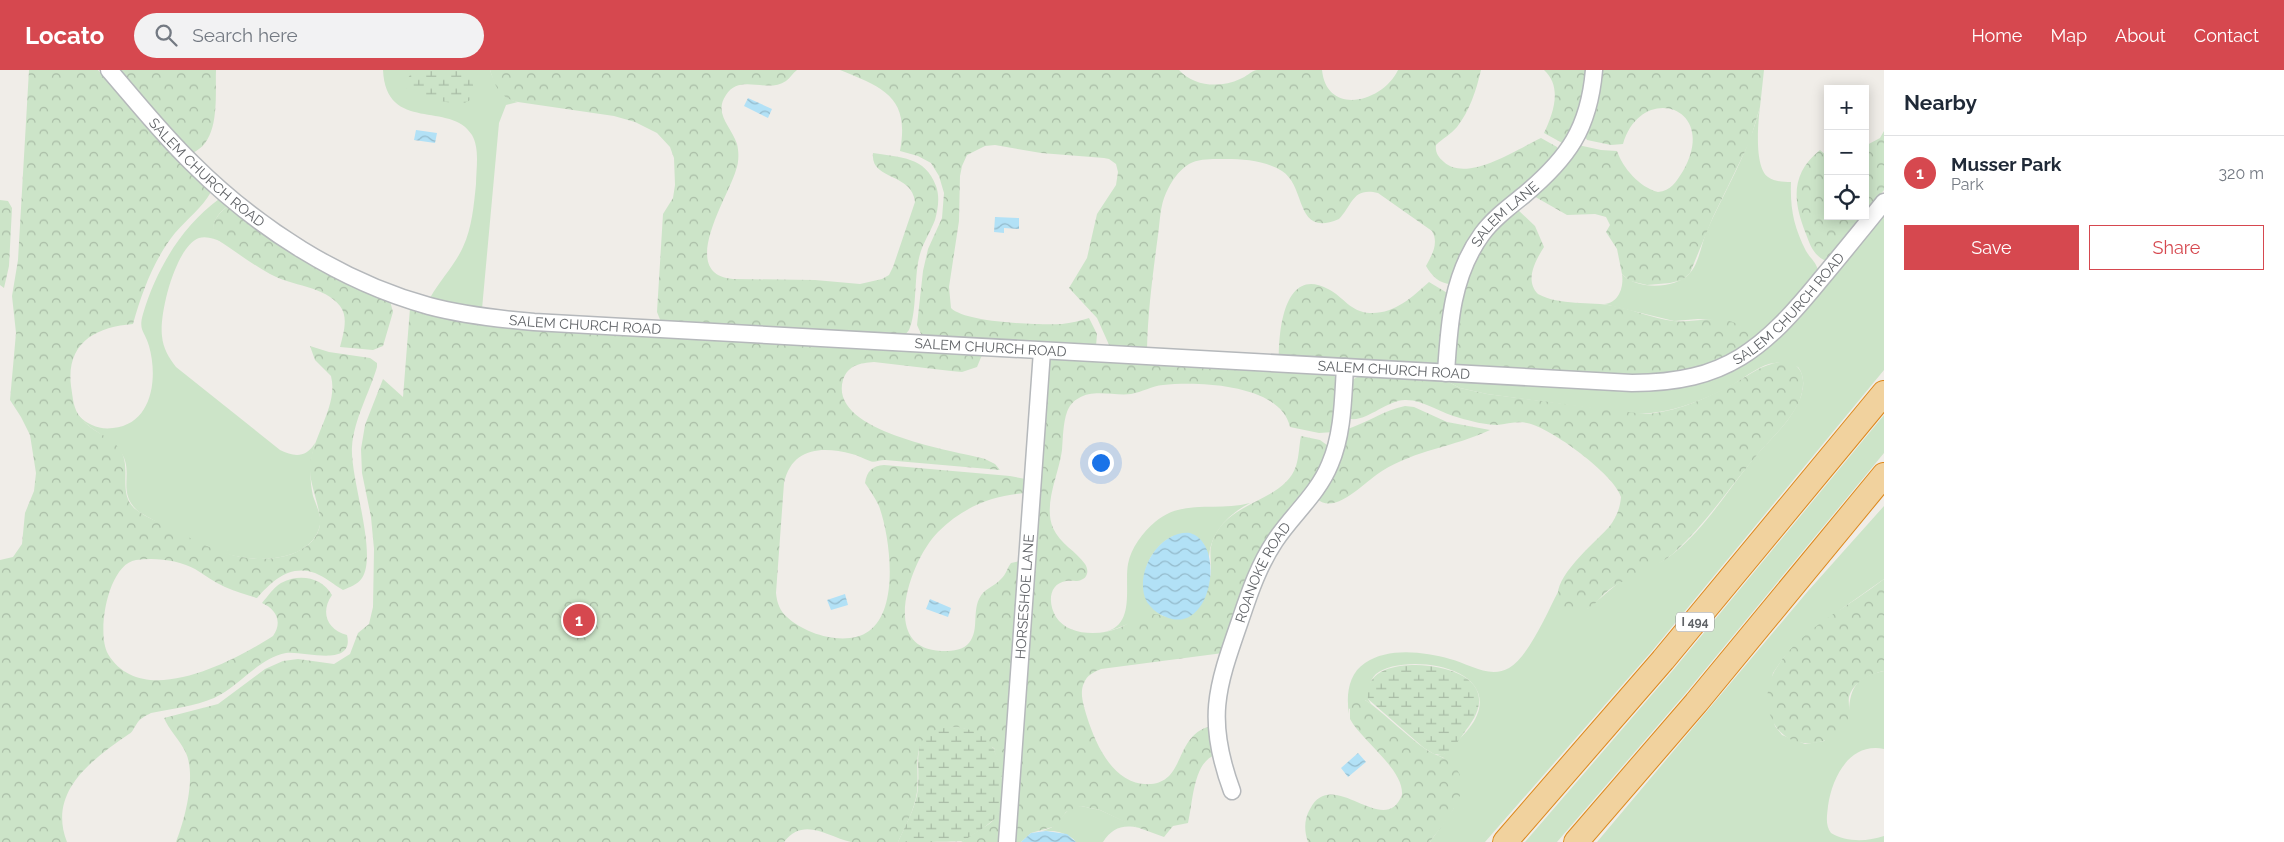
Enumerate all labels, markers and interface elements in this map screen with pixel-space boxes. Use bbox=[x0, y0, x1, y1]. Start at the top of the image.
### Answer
search box bbox=[134, 13, 484, 58]
text: Locato bbox=[25, 21, 104, 50]
icon: search bbox=[152, 21, 180, 49]
text: Search here bbox=[192, 24, 298, 46]
text: Home bbox=[1971, 25, 2022, 46]
text: Map bbox=[2050, 25, 2087, 46]
text: About bbox=[2115, 25, 2166, 46]
text: Contact bbox=[2194, 25, 2259, 46]
map controls bbox=[1824, 85, 1869, 220]
button: + bbox=[1824, 85, 1869, 130]
text: Nearby bbox=[1904, 90, 1977, 115]
street label: SALEM CHURCH ROAD bbox=[146, 115, 268, 230]
button: − bbox=[1824, 130, 1869, 175]
text: Musser Park bbox=[1951, 153, 2061, 175]
text: 1 bbox=[1916, 164, 1924, 183]
text: 320 m bbox=[2219, 164, 2264, 183]
button: locate bbox=[1824, 175, 1869, 220]
text: Park bbox=[1951, 175, 1984, 194]
street label: SALEM LANE bbox=[1468, 178, 1542, 250]
button: Save bbox=[1904, 225, 2079, 270]
button: Share bbox=[2089, 225, 2264, 270]
street label: SALEM CHURCH ROAD bbox=[1730, 249, 1848, 368]
street label: SALEM CHURCH ROAD bbox=[508, 312, 662, 337]
street label: SALEM CHURCH ROAD bbox=[914, 335, 1067, 360]
street label: SALEM CHURCH ROAD bbox=[1317, 358, 1470, 382]
your location bbox=[1088, 450, 1114, 476]
street label: ROANOKE ROAD bbox=[1232, 519, 1294, 625]
street label: HORSESHOE LANE bbox=[1012, 533, 1037, 660]
pin: 1 bbox=[563, 601, 595, 639]
road number: I 494 bbox=[1676, 612, 1714, 632]

